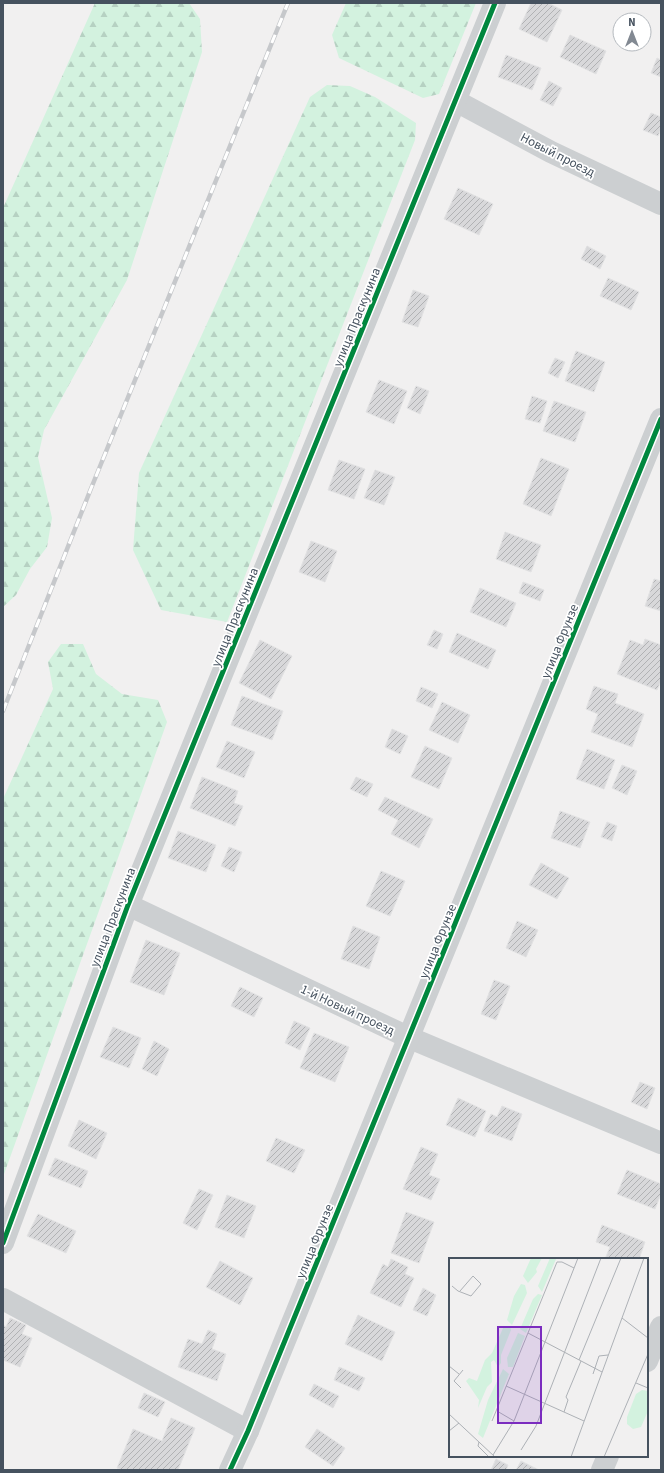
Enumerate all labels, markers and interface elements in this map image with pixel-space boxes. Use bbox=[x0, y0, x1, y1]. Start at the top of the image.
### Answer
north arrow bbox=[612, 12, 652, 52]
text: N bbox=[628, 15, 636, 30]
street label: Новый проезд bbox=[517, 128, 598, 181]
street label: улица Праскунина bbox=[329, 265, 385, 370]
street label: улица Праскунина bbox=[207, 565, 263, 670]
street label: улица Фрунзе bbox=[537, 601, 583, 681]
street label: улица Праскунина bbox=[86, 865, 140, 970]
street label: улица Фрунзе bbox=[415, 901, 461, 981]
street label: 1-й Новый проезд bbox=[298, 980, 398, 1040]
street label: улица Фрунзе bbox=[292, 1201, 338, 1281]
inset map bbox=[449, 1258, 648, 1457]

